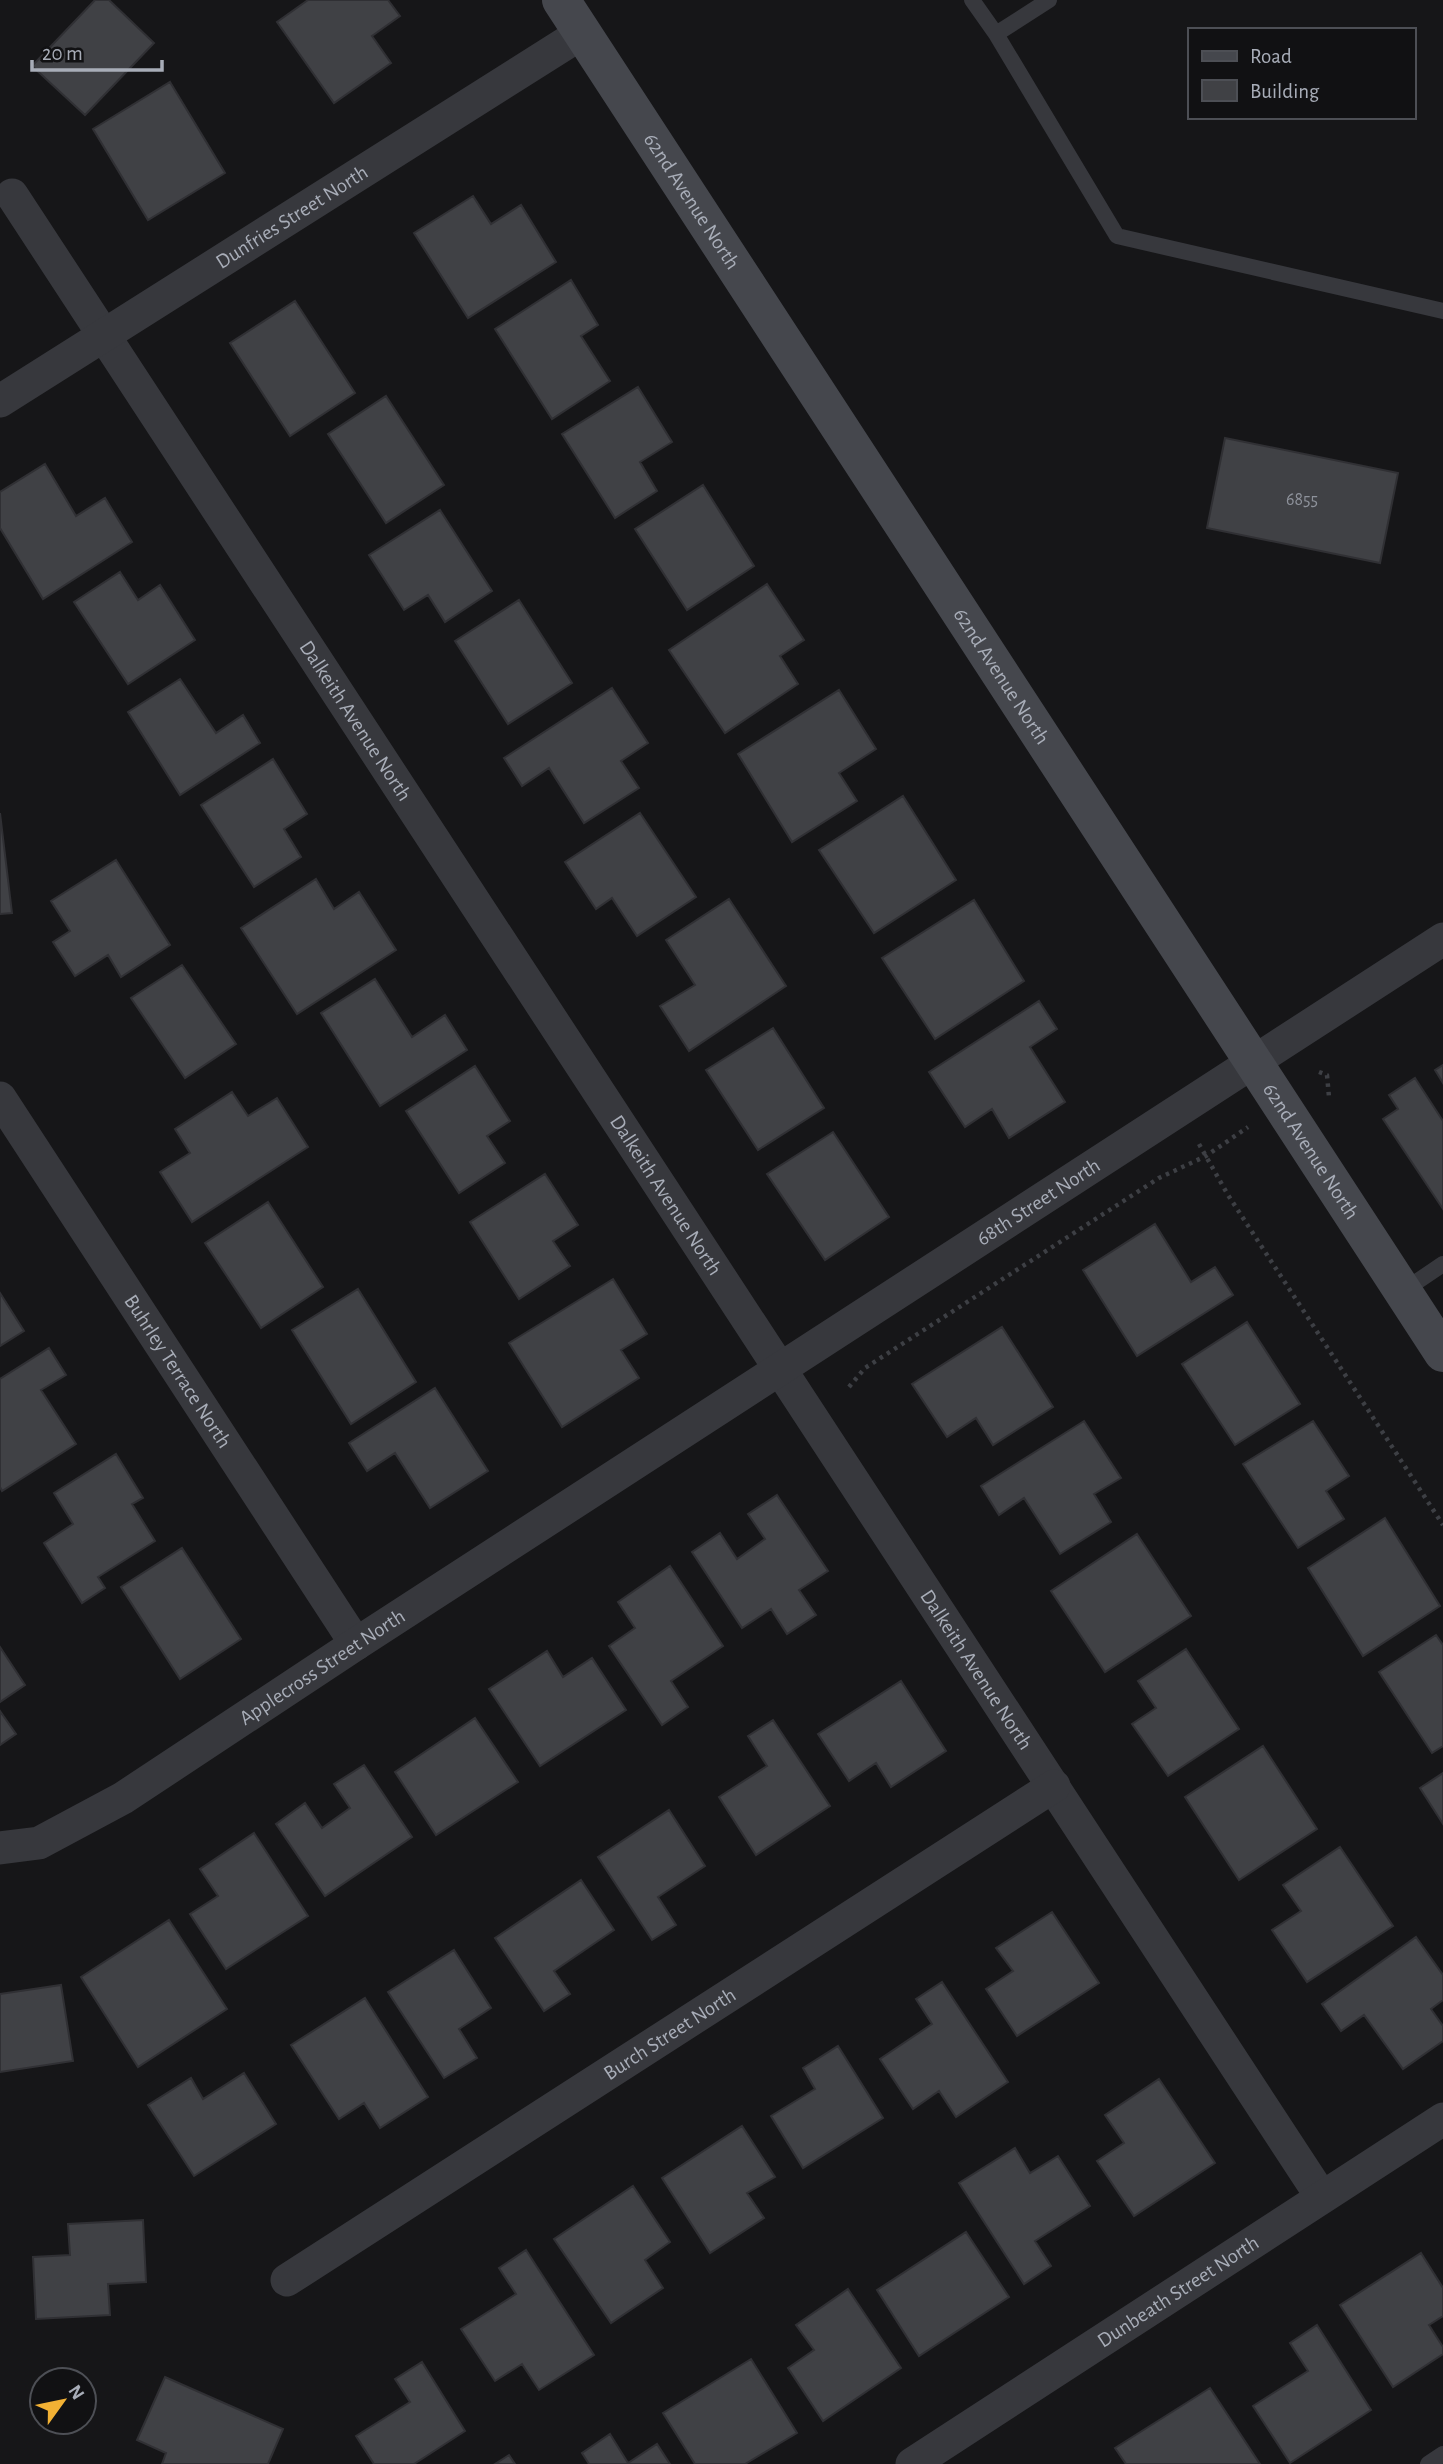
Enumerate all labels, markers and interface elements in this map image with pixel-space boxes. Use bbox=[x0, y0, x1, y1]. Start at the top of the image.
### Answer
scale bar bbox=[32, 28, 161, 72]
legend bbox=[1188, 28, 1415, 119]
text: 20 m bbox=[42, 43, 83, 64]
text: Road bbox=[1250, 46, 1292, 67]
text: Building bbox=[1250, 81, 1320, 102]
street label: 62nd Avenue North bbox=[640, 129, 744, 273]
street label: Dunfries Street North bbox=[212, 161, 371, 272]
house number: 6855 bbox=[1286, 491, 1318, 509]
street label: 62nd Avenue North bbox=[950, 604, 1054, 748]
street label: Dalkeith Avenue North bbox=[296, 637, 416, 804]
street label: 62nd Avenue North bbox=[1259, 1079, 1363, 1223]
street label: Dalkeith Avenue North bbox=[606, 1111, 726, 1279]
street label: 68th Street North bbox=[973, 1154, 1104, 1249]
street label: Buhrley Terrace North bbox=[121, 1291, 236, 1451]
street label: Dalkeith Avenue North bbox=[917, 1586, 1037, 1753]
street label: Applecross Street North bbox=[235, 1605, 409, 1729]
street label: Burch Street North bbox=[600, 1984, 739, 2084]
street label: Dunbeath Street North bbox=[1093, 2231, 1262, 2351]
north arrow bbox=[28, 2366, 98, 2436]
text: N bbox=[64, 2382, 88, 2403]

